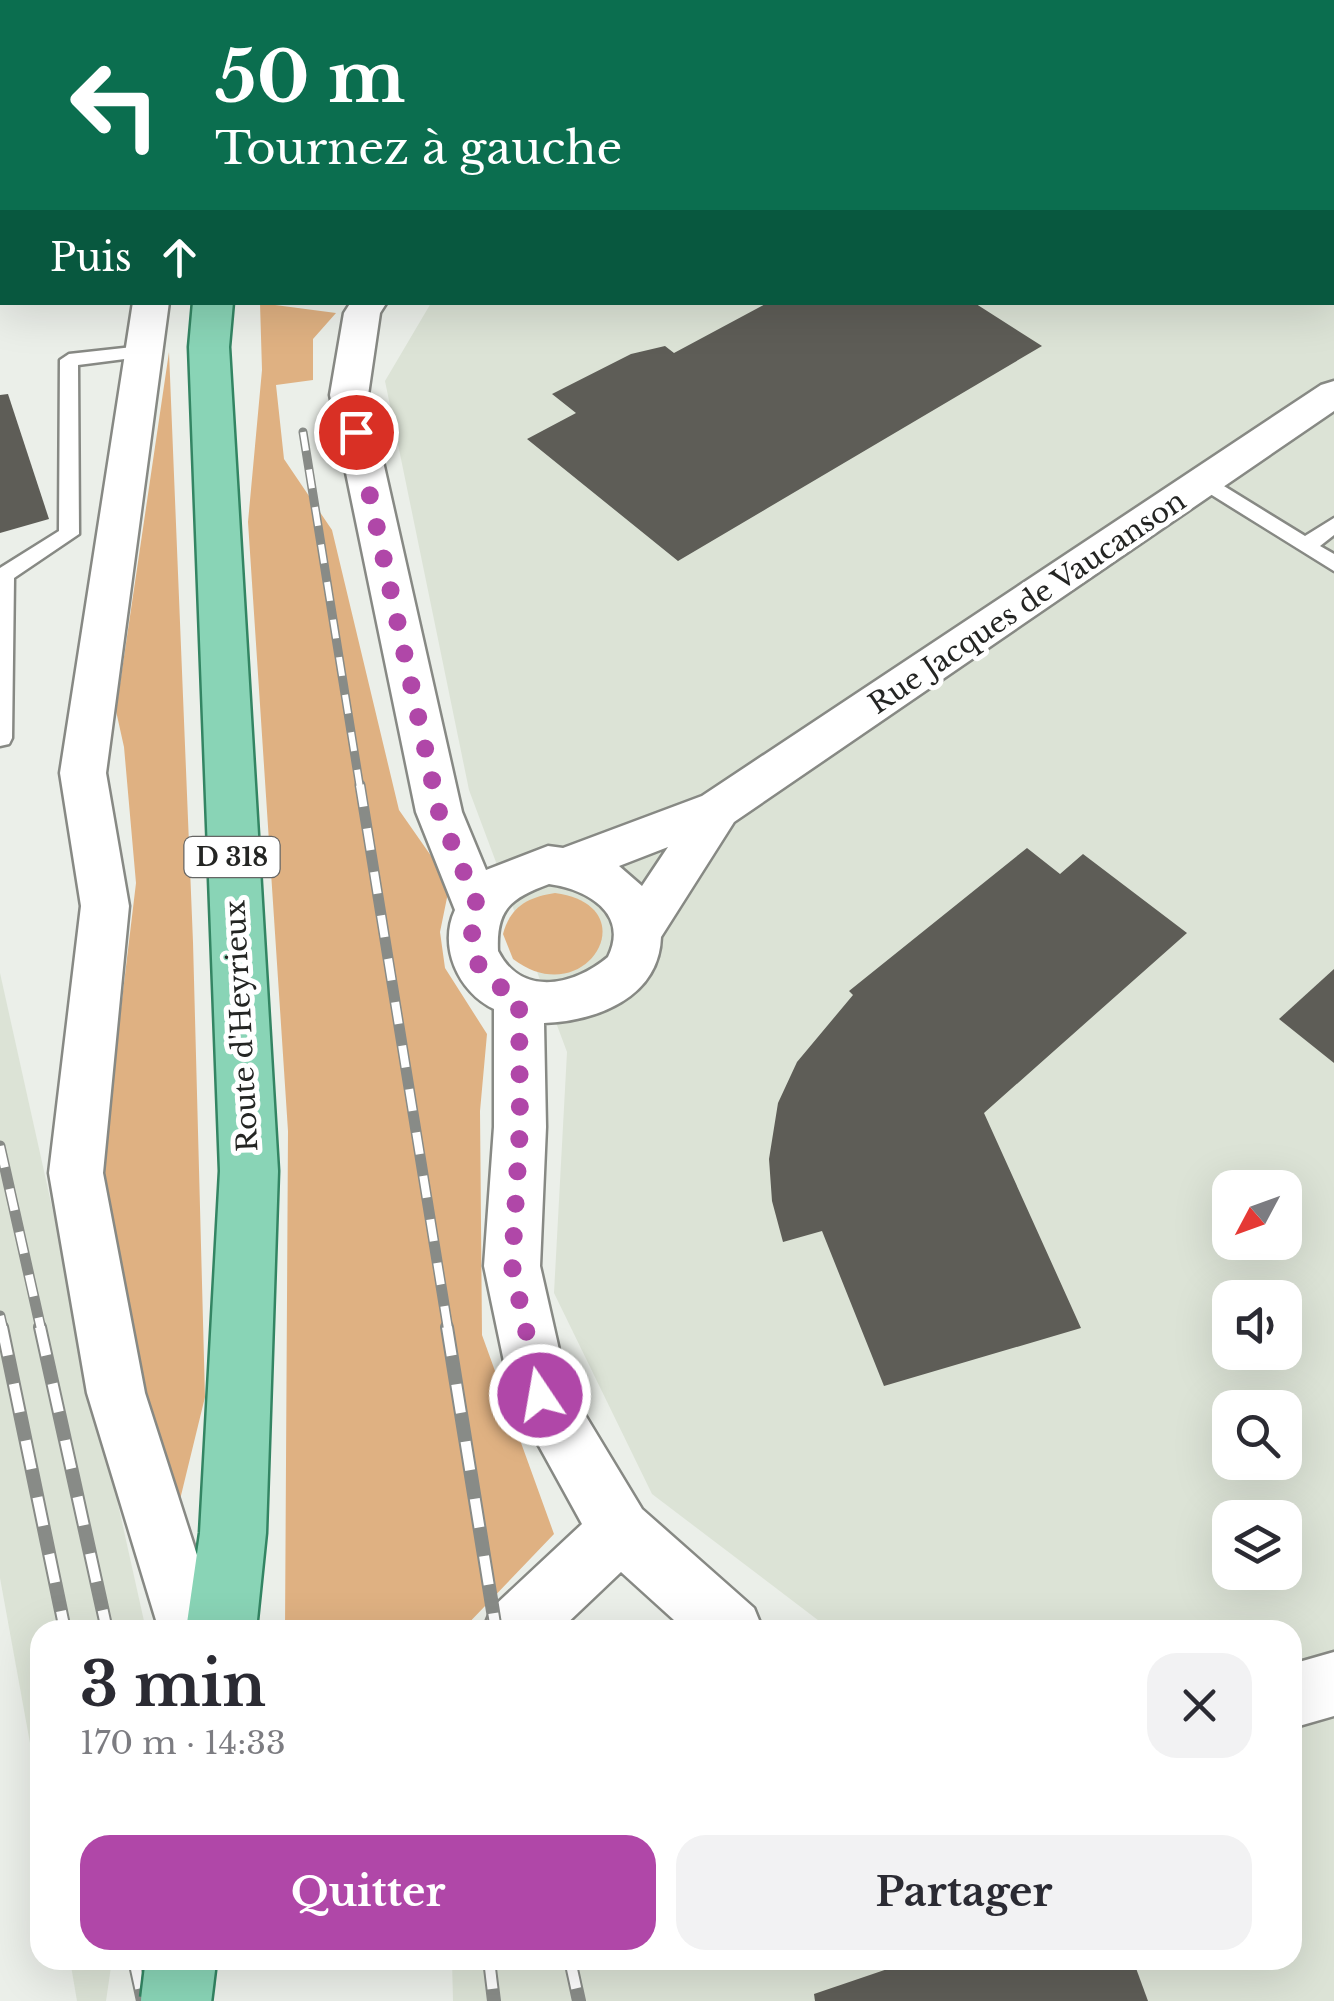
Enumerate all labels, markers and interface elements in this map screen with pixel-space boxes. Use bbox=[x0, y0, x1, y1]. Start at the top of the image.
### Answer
text: 50 m bbox=[215, 34, 406, 121]
icon: left bbox=[50, 40, 180, 170]
text: Tournez à gauche bbox=[215, 120, 622, 176]
icon: ahead bbox=[152, 230, 207, 285]
text: Puis bbox=[50, 234, 132, 281]
pin bbox=[314, 390, 399, 475]
icon: arrive bbox=[329, 405, 384, 460]
street label: Rue Jacques de Vaucanson bbox=[862, 483, 1192, 722]
road number: D 318 bbox=[184, 837, 280, 877]
street label: Route d'Heyrieux bbox=[217, 899, 266, 1153]
north arrow bbox=[1212, 1170, 1302, 1260]
map controls bbox=[1212, 1170, 1302, 1590]
button: sound bbox=[1212, 1280, 1302, 1370]
position arrow bbox=[488, 1343, 592, 1447]
button: search bbox=[1212, 1390, 1302, 1480]
button: layers bbox=[1212, 1500, 1302, 1590]
text: 3 min bbox=[80, 1648, 266, 1722]
button: close bbox=[1147, 1653, 1252, 1758]
text: 170 m · 14:33 bbox=[80, 1723, 286, 1763]
button: Quitter bbox=[80, 1835, 656, 1950]
button: Partager bbox=[676, 1835, 1252, 1950]

